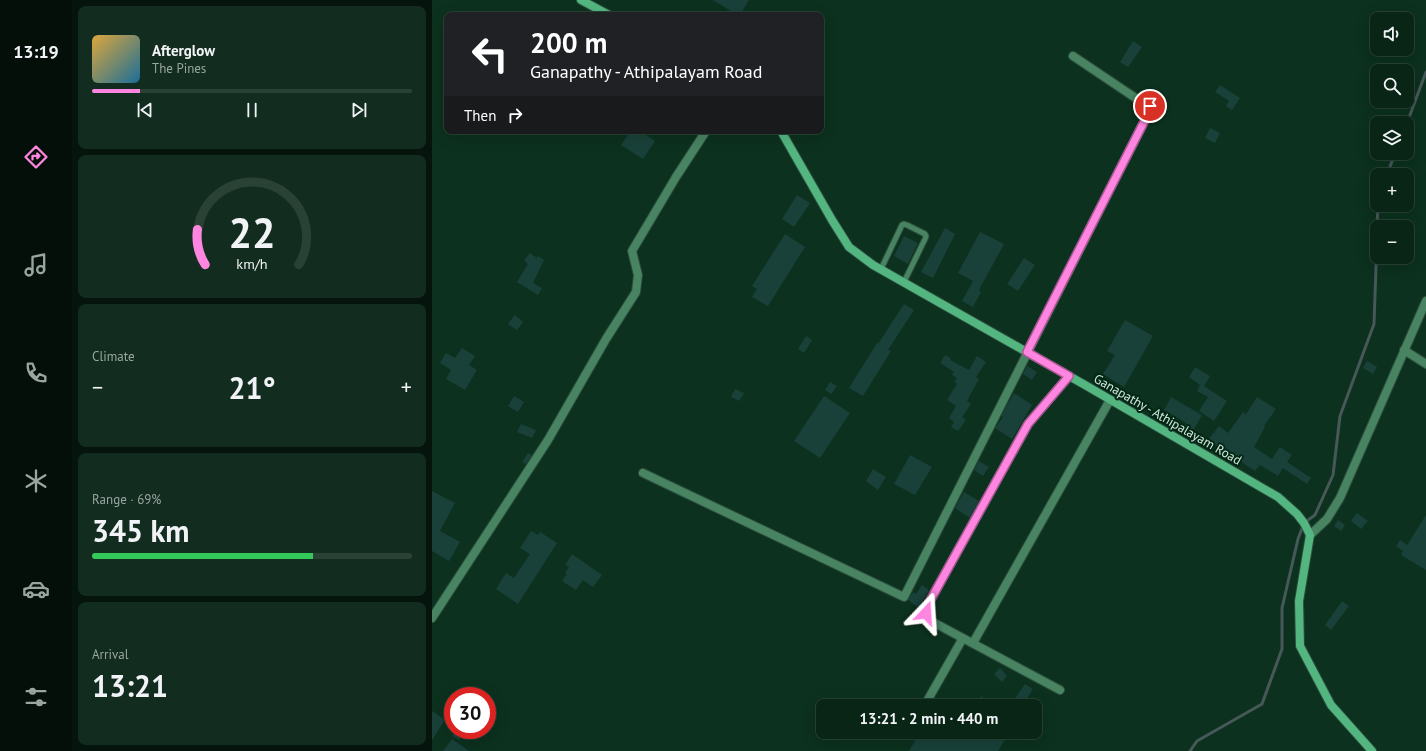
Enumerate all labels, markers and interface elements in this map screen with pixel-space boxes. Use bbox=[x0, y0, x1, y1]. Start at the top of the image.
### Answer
map controls bbox=[1370, 12, 1414, 264]
button: sound bbox=[1370, 12, 1414, 56]
text: 200 m bbox=[530, 24, 607, 61]
icon: left bbox=[464, 28, 516, 80]
text: 13:19 bbox=[13, 40, 59, 63]
text: Afterglow bbox=[152, 41, 215, 60]
text: The Pines bbox=[152, 60, 206, 77]
text: Ganapathy - Athipalayam Road bbox=[530, 60, 762, 83]
button: search bbox=[1370, 64, 1414, 108]
pin bbox=[1133, 89, 1167, 123]
icon: arrive bbox=[1139, 95, 1161, 117]
icon: previous bbox=[134, 99, 156, 121]
icon: pause bbox=[241, 99, 263, 121]
icon: next bbox=[348, 99, 370, 121]
icon: right bbox=[504, 104, 526, 126]
text: Then bbox=[464, 106, 496, 125]
button: layers bbox=[1370, 116, 1414, 160]
icon: directions bbox=[22, 143, 50, 171]
button: + bbox=[1370, 168, 1414, 212]
text: 22 bbox=[228, 205, 276, 258]
button: − bbox=[1370, 220, 1414, 264]
icon: music bbox=[22, 251, 50, 279]
text: km/h bbox=[236, 253, 268, 272]
text: Climate bbox=[92, 348, 135, 365]
icon: phone bbox=[22, 359, 50, 387]
text: 21° bbox=[228, 368, 276, 407]
street label: Ganapathy - Athipalayam Road bbox=[1091, 370, 1245, 469]
text: − bbox=[92, 373, 103, 401]
text: + bbox=[401, 373, 412, 401]
icon: climate bbox=[22, 467, 50, 495]
text: Range · 69% bbox=[92, 491, 161, 508]
text: 345 km bbox=[92, 511, 190, 550]
icon: car bbox=[22, 575, 50, 603]
position arrow bbox=[905, 592, 947, 634]
text: Arrival bbox=[92, 646, 128, 663]
text: 13:21 bbox=[92, 666, 168, 705]
icon: filters bbox=[22, 683, 50, 711]
speed limit sign: 30 bbox=[444, 687, 496, 739]
text: 13:21 · 2 min · 440 m bbox=[860, 709, 998, 728]

